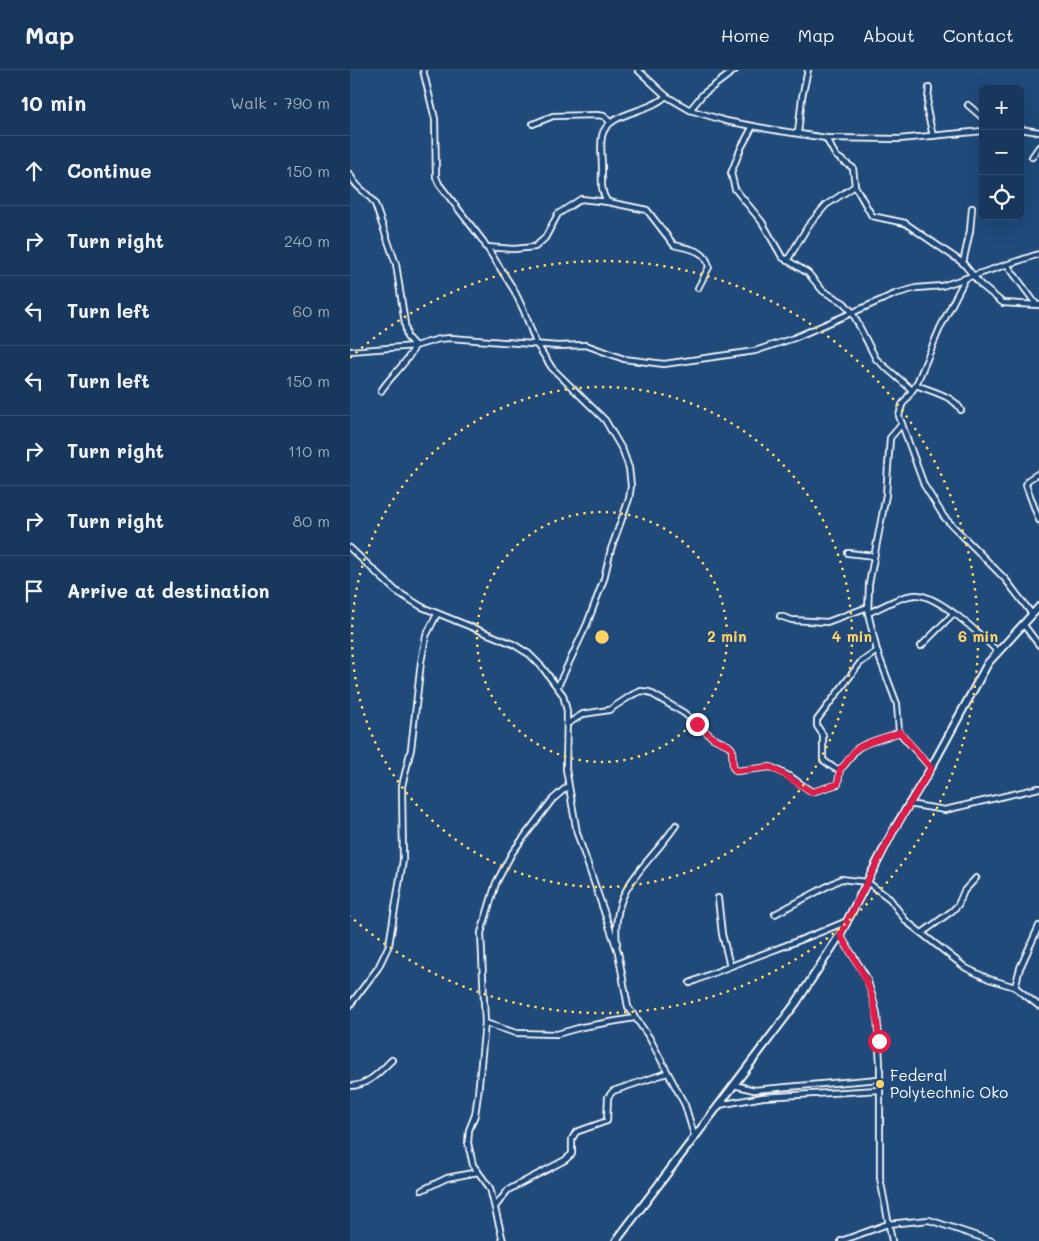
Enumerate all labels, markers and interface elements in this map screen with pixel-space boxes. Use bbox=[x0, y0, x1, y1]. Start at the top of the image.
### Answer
text: Map bbox=[25, 19, 74, 50]
text: Home bbox=[721, 23, 770, 47]
text: Map bbox=[798, 23, 834, 47]
text: About bbox=[862, 23, 915, 47]
text: Contact bbox=[943, 23, 1014, 47]
map controls bbox=[979, 85, 1024, 220]
button: + bbox=[979, 85, 1024, 130]
text: 10 min bbox=[20, 89, 86, 116]
text: Walk · 790 m bbox=[230, 92, 330, 113]
button: − bbox=[979, 130, 1024, 175]
icon: ahead bbox=[20, 157, 48, 185]
text: Continue bbox=[67, 158, 152, 183]
text: 150 m bbox=[286, 160, 330, 181]
button: locate bbox=[979, 175, 1024, 220]
icon: right bbox=[20, 227, 48, 255]
text: Turn right bbox=[67, 228, 164, 253]
text: 240 m bbox=[284, 230, 330, 251]
icon: left bbox=[20, 297, 48, 325]
text: Turn left bbox=[67, 298, 150, 323]
text: 60 m bbox=[293, 300, 330, 321]
icon: left bbox=[20, 367, 48, 395]
text: Turn left bbox=[67, 368, 150, 393]
text: 150 m bbox=[286, 370, 330, 391]
icon: right bbox=[20, 437, 48, 465]
text: Turn right bbox=[67, 438, 164, 463]
text: 110 m bbox=[288, 440, 330, 461]
icon: right bbox=[20, 507, 48, 535]
text: Turn right bbox=[67, 508, 164, 533]
text: 80 m bbox=[293, 510, 330, 531]
icon: arrive bbox=[20, 577, 48, 605]
text: Arrive at destination bbox=[67, 578, 270, 603]
text: 2 min bbox=[707, 626, 747, 646]
text: 4 min bbox=[832, 626, 872, 646]
text: 6 min bbox=[958, 626, 998, 646]
centre of rings bbox=[593, 628, 611, 646]
route end bbox=[686, 713, 709, 736]
route start bbox=[868, 1030, 891, 1053]
place label: Federal Polytechnic Oko bbox=[890, 1065, 1008, 1102]
marker: Federal Polytechnic Oko bbox=[874, 1078, 886, 1090]

